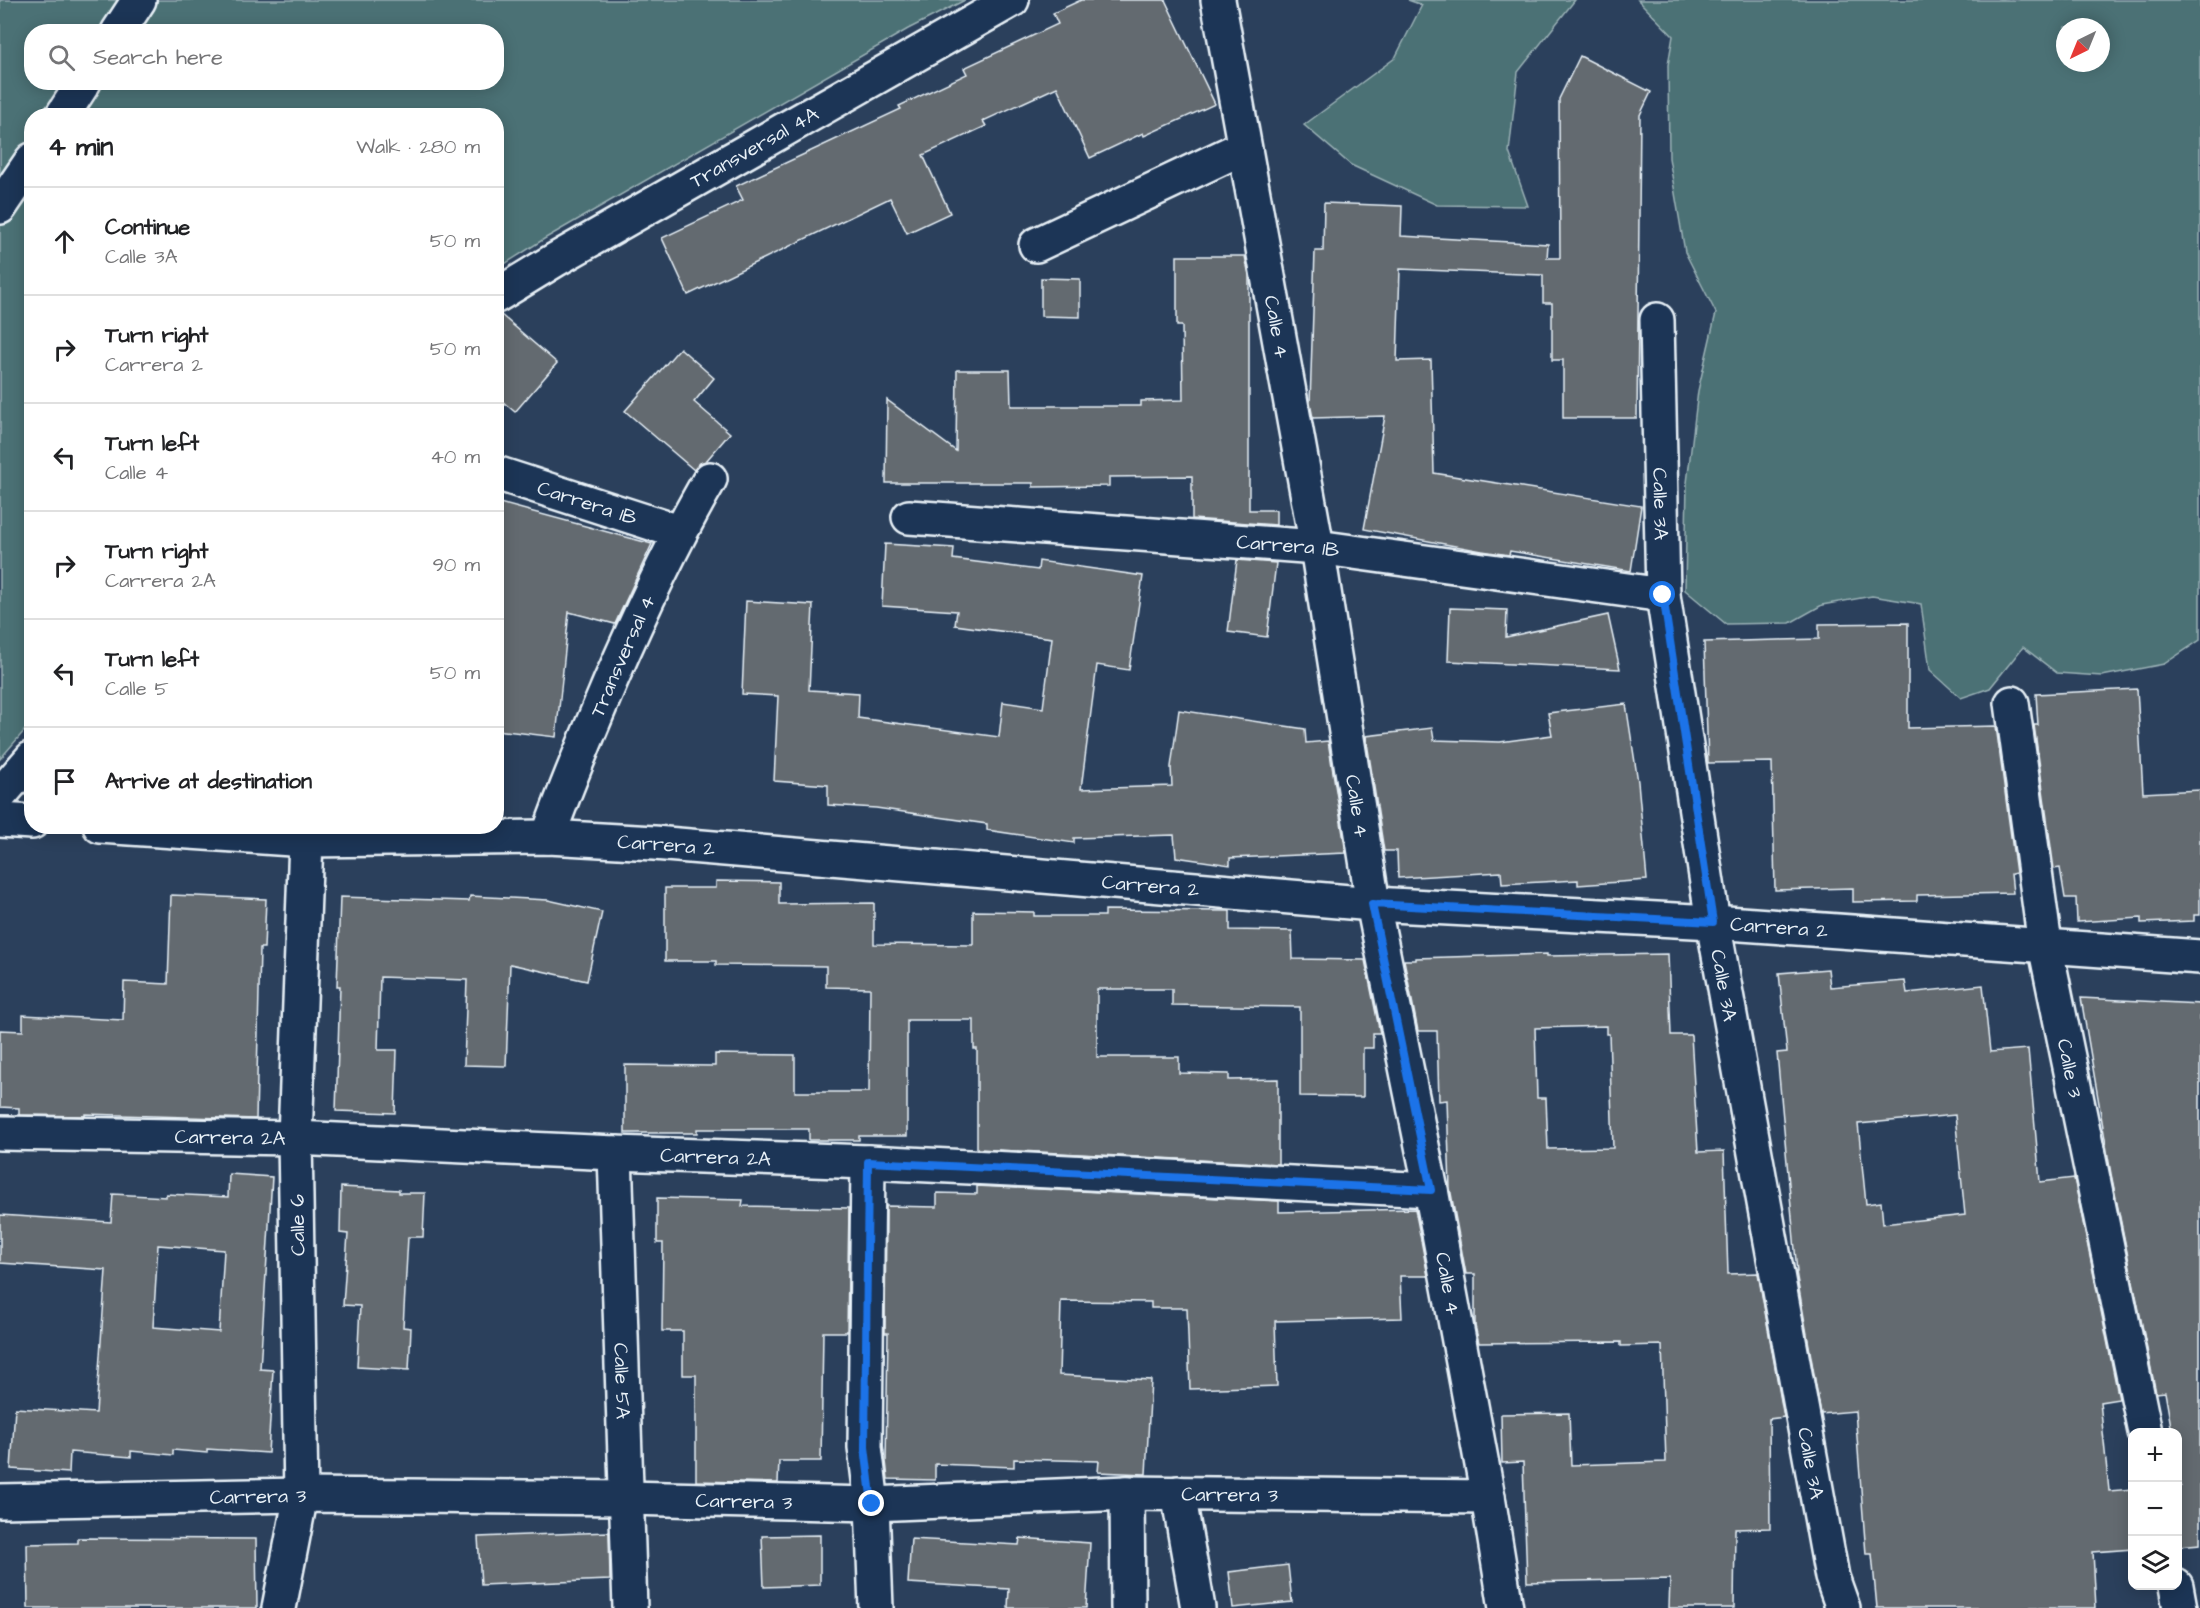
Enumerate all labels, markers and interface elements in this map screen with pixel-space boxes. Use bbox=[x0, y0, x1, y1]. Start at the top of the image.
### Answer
north arrow bbox=[2056, 18, 2110, 72]
search box bbox=[24, 24, 504, 90]
icon: search bbox=[45, 41, 78, 74]
text: Search here bbox=[93, 42, 223, 73]
street label: Transversal 4A bbox=[685, 100, 824, 195]
text: 4 min bbox=[48, 129, 113, 165]
text: Walk · 280 m bbox=[356, 133, 480, 161]
text: Continue bbox=[105, 212, 190, 243]
icon: ahead bbox=[48, 225, 81, 258]
text: 50 m bbox=[430, 227, 480, 255]
text: Calle 3A bbox=[105, 243, 177, 271]
street label: Calle 4 bbox=[1257, 293, 1296, 361]
text: Turn right bbox=[105, 320, 208, 351]
icon: right bbox=[48, 333, 81, 366]
text: 50 m bbox=[430, 335, 480, 363]
text: Carrera 2 bbox=[105, 351, 203, 379]
text: Turn left bbox=[105, 428, 199, 459]
icon: left bbox=[48, 441, 81, 474]
text: 40 m bbox=[430, 443, 480, 471]
text: Calle 4 bbox=[105, 459, 168, 487]
street label: Calle 3A bbox=[1645, 467, 1675, 541]
street label: Carrera 1B bbox=[534, 474, 641, 533]
street label: Carrera 1B bbox=[1235, 528, 1341, 565]
text: Turn right bbox=[105, 536, 208, 567]
icon: right bbox=[48, 549, 81, 582]
text: 90 m bbox=[432, 551, 480, 579]
text: Carrera 2A bbox=[105, 567, 216, 595]
route start bbox=[1649, 581, 1675, 607]
street label: Transversal 4 bbox=[584, 590, 663, 722]
text: Turn left bbox=[105, 644, 199, 675]
icon: left bbox=[48, 657, 81, 690]
text: 50 m bbox=[430, 659, 480, 687]
text: Calle 5 bbox=[105, 675, 169, 703]
icon: arrive bbox=[48, 765, 81, 798]
text: Arrive at destination bbox=[105, 766, 312, 797]
street label: Calle 4 bbox=[1338, 773, 1375, 840]
street label: Carrera 2 bbox=[617, 828, 717, 863]
street label: Carrera 2 bbox=[1100, 868, 1201, 904]
street label: Carrera 2 bbox=[1729, 910, 1829, 945]
street label: Calle 3A bbox=[1703, 947, 1744, 1024]
street label: Calle 3 bbox=[2050, 1036, 2089, 1100]
street label: Carrera 2A bbox=[174, 1123, 286, 1153]
street label: Carrera 2A bbox=[660, 1142, 772, 1174]
street label: Calle 6 bbox=[283, 1193, 313, 1256]
street label: Calle 4 bbox=[1428, 1250, 1467, 1317]
street label: Calle 5A bbox=[606, 1342, 637, 1420]
street label: Calle 3A bbox=[1790, 1425, 1831, 1502]
map controls bbox=[2128, 1428, 2182, 1590]
button: + bbox=[2128, 1428, 2182, 1482]
street label: Carrera 3 bbox=[1181, 1481, 1278, 1510]
street label: Carrera 3 bbox=[209, 1482, 306, 1512]
button: − bbox=[2128, 1482, 2182, 1536]
street label: Carrera 3 bbox=[695, 1487, 793, 1517]
route end bbox=[858, 1490, 884, 1516]
button: layers bbox=[2128, 1536, 2182, 1590]

